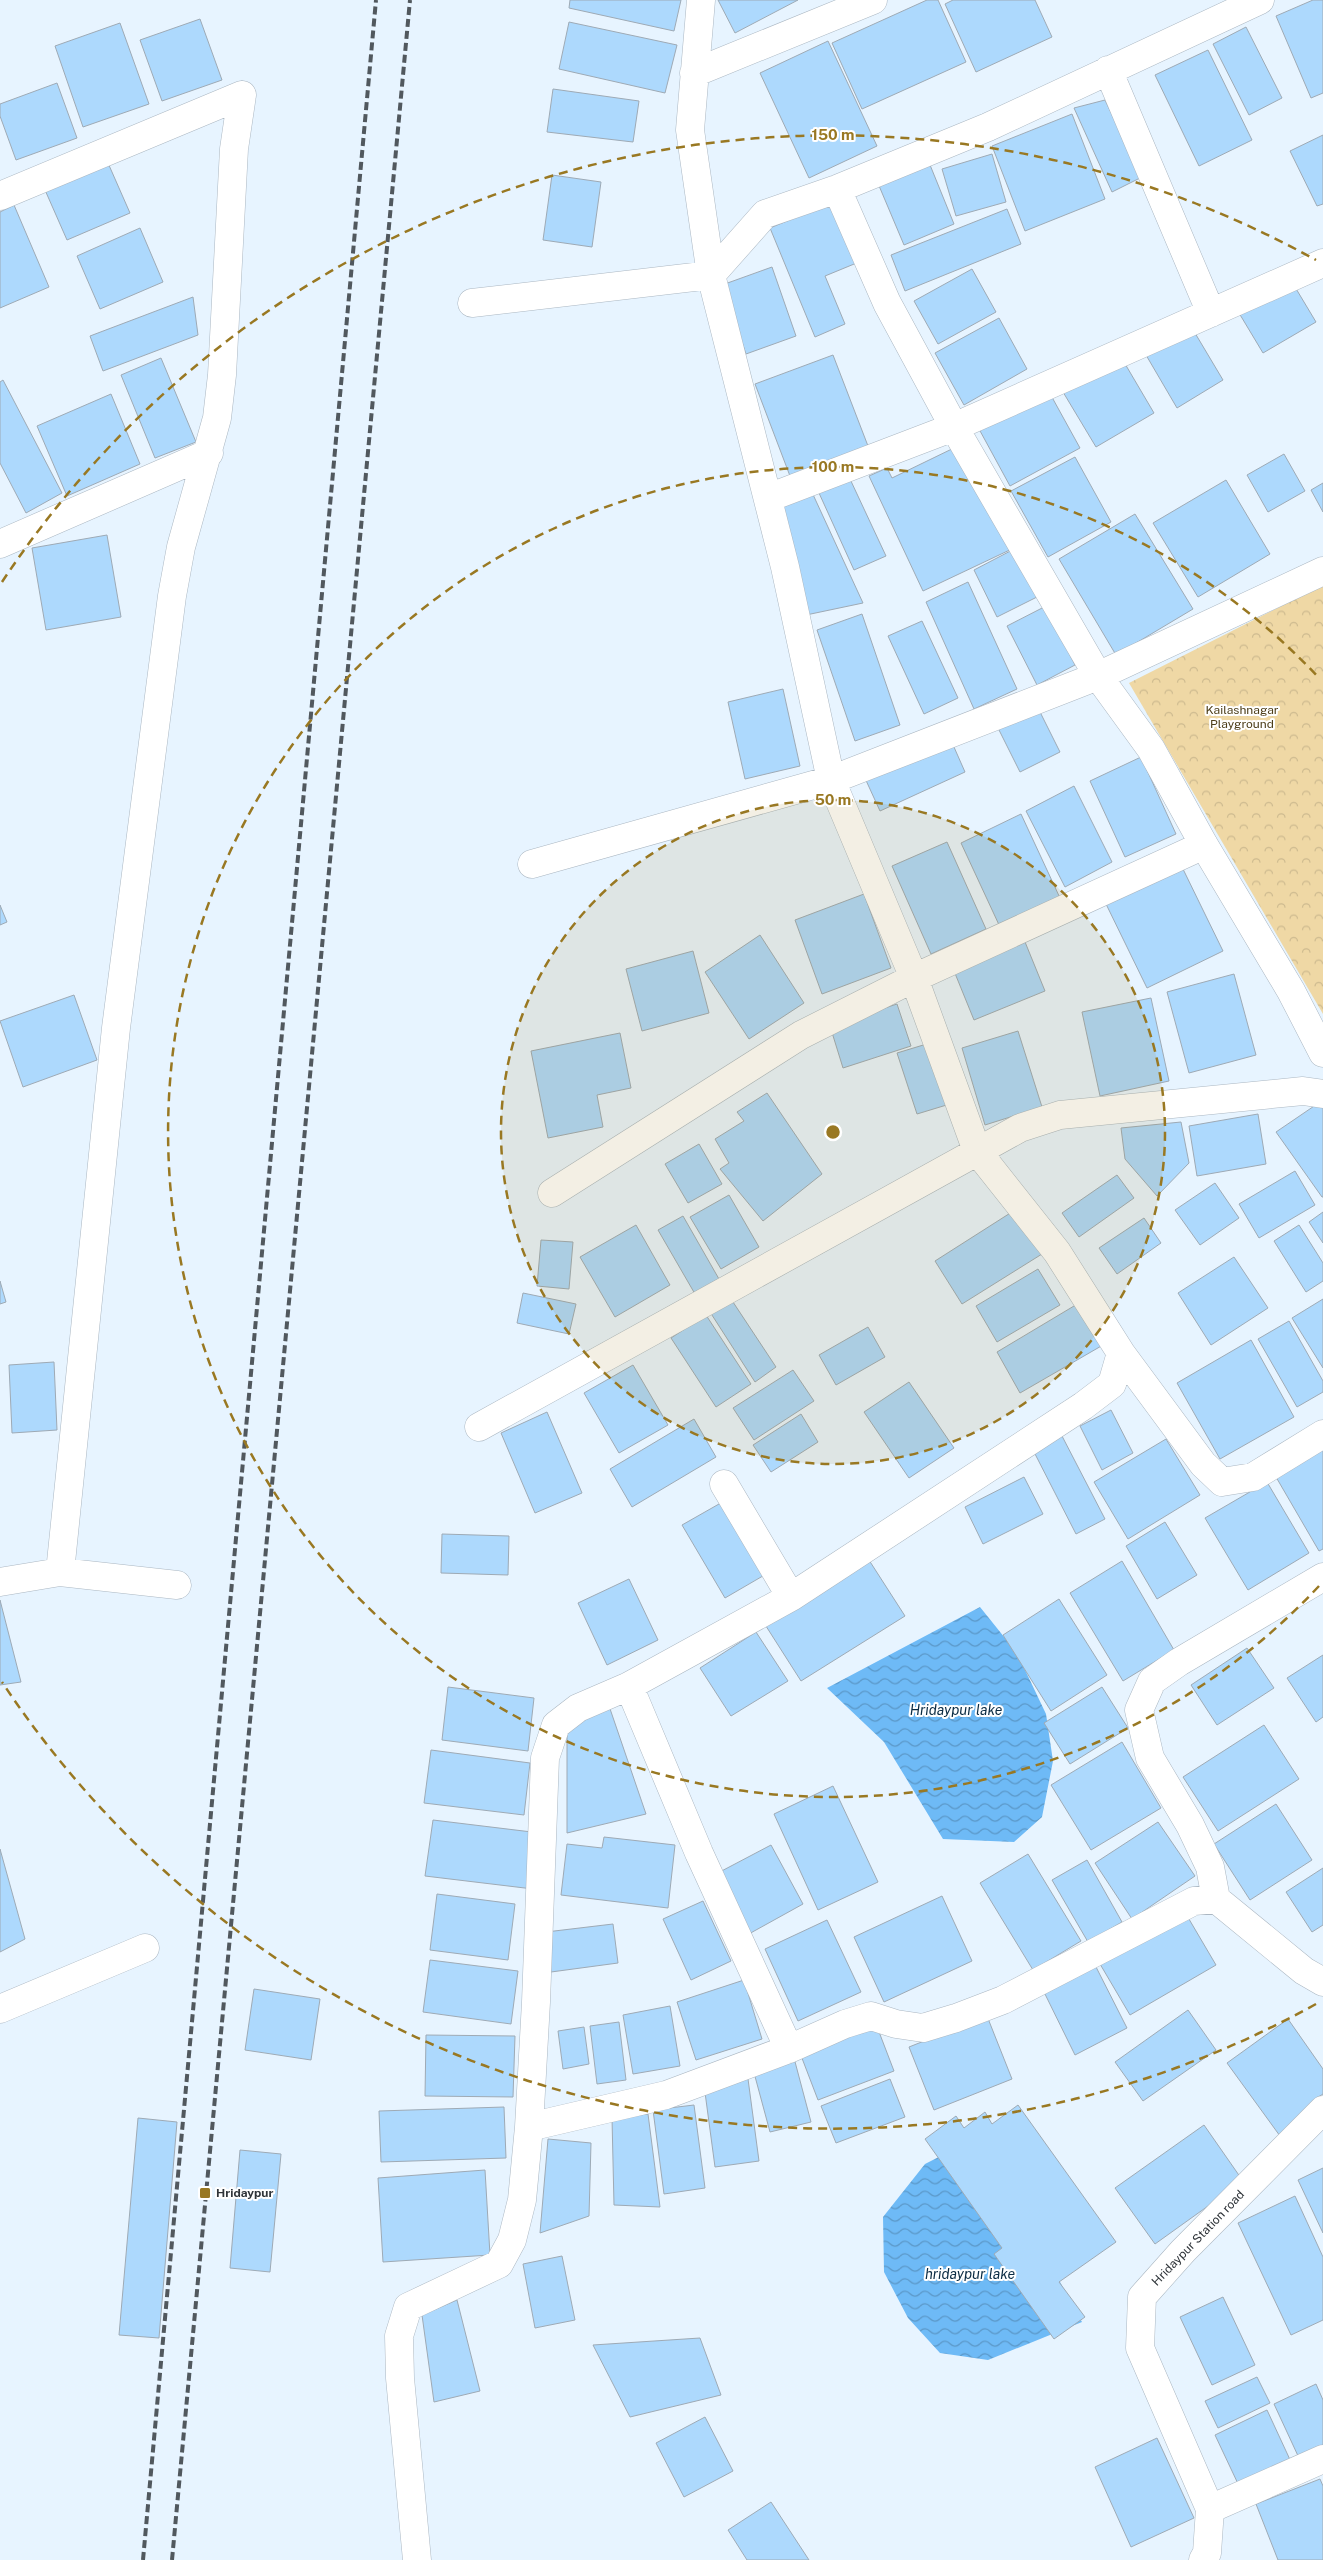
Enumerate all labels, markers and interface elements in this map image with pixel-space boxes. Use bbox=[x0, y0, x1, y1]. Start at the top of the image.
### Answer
text: 150 m bbox=[811, 126, 855, 143]
text: 100 m bbox=[812, 458, 854, 475]
park label: Kailashnagar Playground bbox=[1205, 703, 1279, 731]
text: 50 m bbox=[815, 791, 851, 808]
centre of rings bbox=[824, 1123, 842, 1141]
water label: Hridaypur lake bbox=[910, 1702, 1003, 1718]
marker: Hridaypur bbox=[198, 2186, 212, 2200]
place label: Hridaypur bbox=[216, 2186, 273, 2200]
street label: Hridaypur Station road bbox=[1149, 2188, 1247, 2288]
water label: hridaypur lake bbox=[925, 2266, 1015, 2282]

